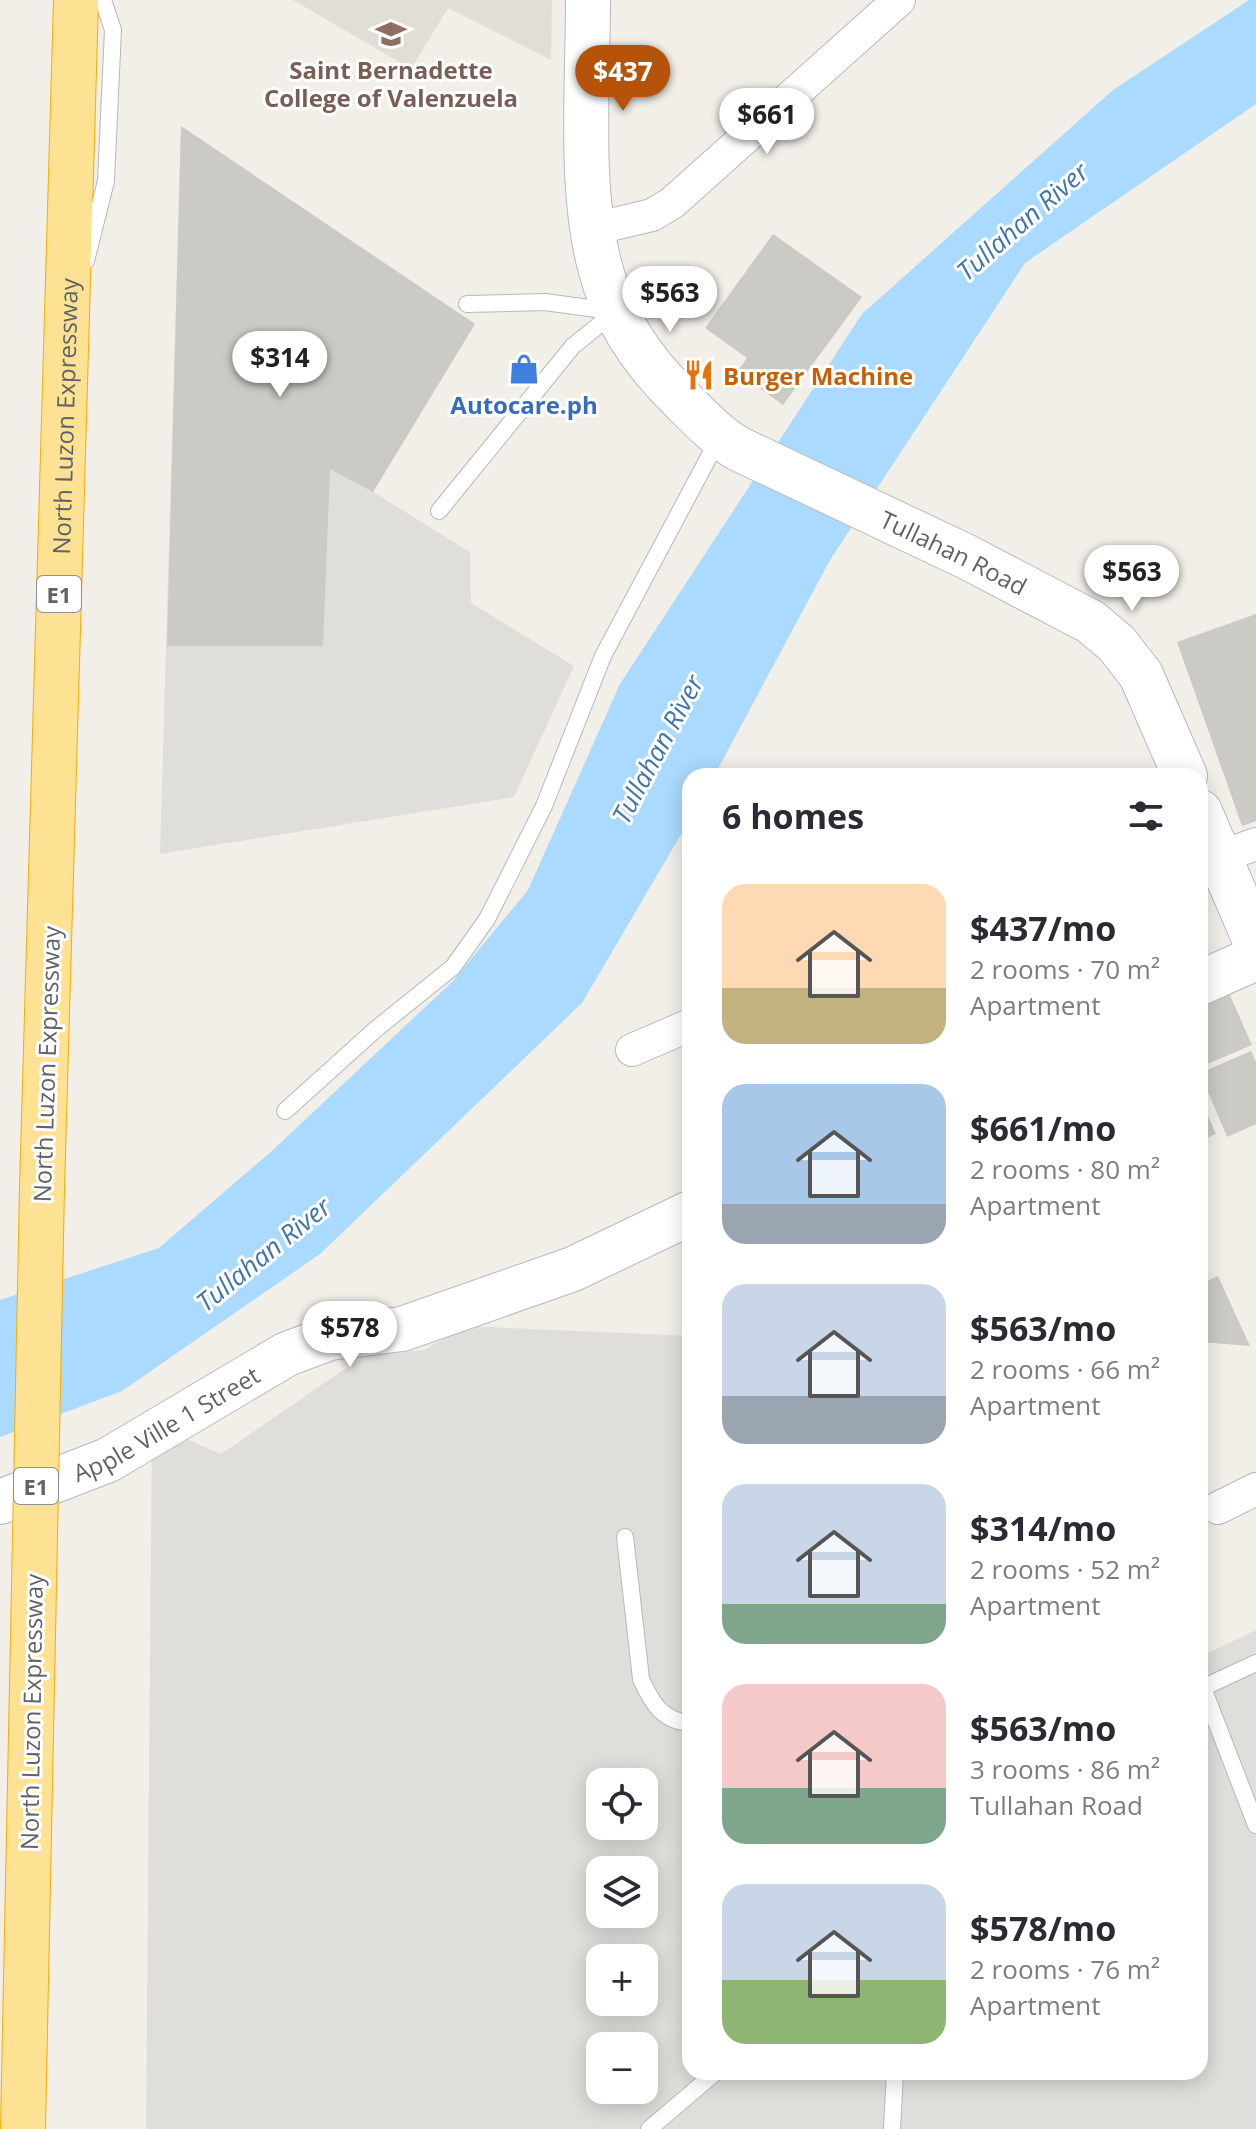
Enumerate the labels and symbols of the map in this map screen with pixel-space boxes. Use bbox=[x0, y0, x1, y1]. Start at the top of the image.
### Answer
school or university icon: Saint Bernadette College of Valenzuela bbox=[374, 17, 408, 51]
pin: $437 bbox=[576, 45, 670, 113]
place label: Saint Bernadette College of Valenzuela bbox=[264, 53, 518, 114]
pin: $661 bbox=[720, 88, 814, 156]
water label: Tullahan River bbox=[948, 153, 1097, 288]
pin: $563 bbox=[623, 266, 717, 334]
street label: North Luzon Expressway bbox=[44, 277, 85, 555]
pin: $314 bbox=[233, 331, 327, 399]
shop icon: Autocare.ph bbox=[507, 352, 541, 386]
restaurant icon: Burger Machine bbox=[682, 358, 716, 392]
place label: Burger Machine bbox=[723, 359, 913, 392]
place label: Autocare.ph bbox=[450, 388, 598, 421]
street label: Tullahan Road bbox=[875, 502, 1033, 602]
pin: $563 bbox=[1085, 545, 1179, 613]
road number: E1 bbox=[37, 576, 81, 612]
water label: Tullahan River bbox=[603, 667, 712, 830]
street label: North Luzon Expressway bbox=[25, 924, 67, 1203]
water label: Tullahan River bbox=[188, 1187, 339, 1320]
pin: $578 bbox=[303, 1301, 397, 1369]
street label: Apple Ville 1 Street bbox=[68, 1358, 265, 1489]
road number: E1 bbox=[14, 1468, 58, 1504]
street label: North Luzon Expressway bbox=[12, 1573, 50, 1850]

